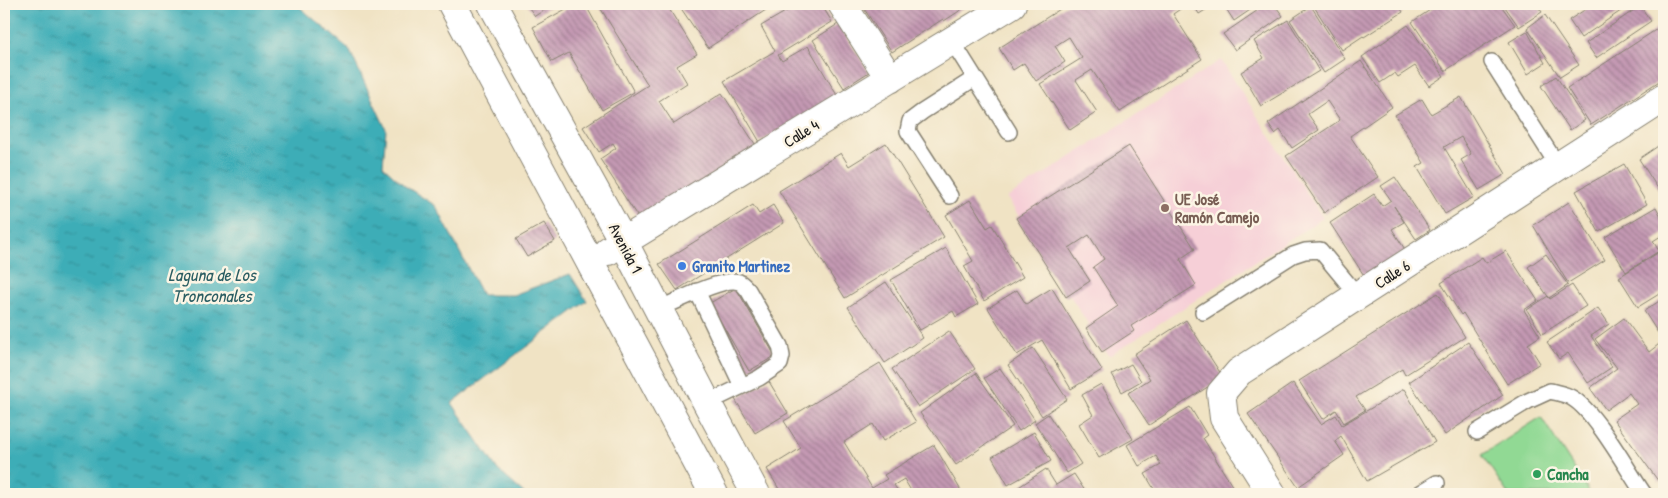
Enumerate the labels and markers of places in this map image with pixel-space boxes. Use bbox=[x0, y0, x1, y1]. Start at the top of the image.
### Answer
place label: UE José Ramón Camejo bbox=[1175, 188, 1260, 228]
marker: UE José Ramón Camejo bbox=[1159, 202, 1171, 214]
place label: Granito Martinez bbox=[692, 255, 790, 277]
marker: Granito Martinez bbox=[676, 260, 688, 272]
place label: Cancha bbox=[1547, 463, 1589, 485]
marker: Cancha bbox=[1531, 468, 1543, 480]

